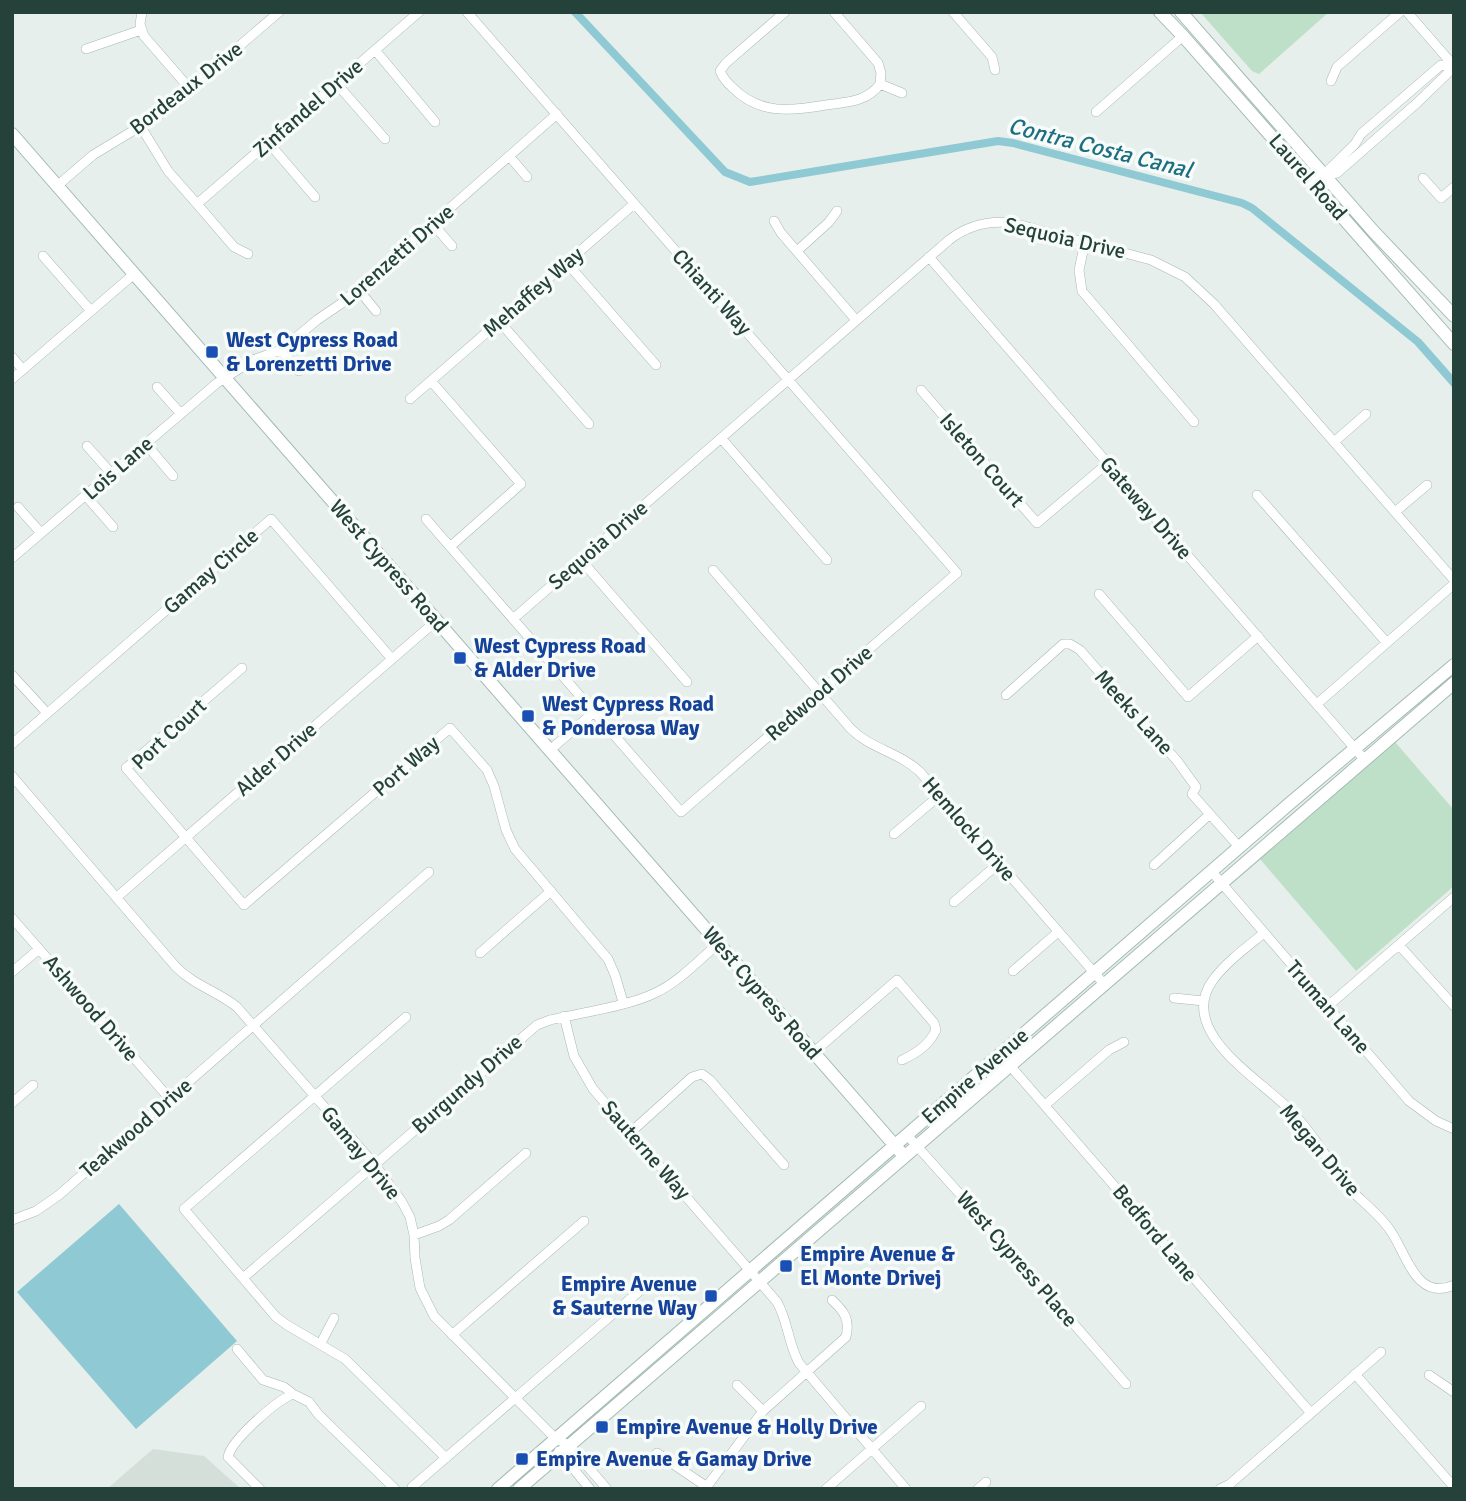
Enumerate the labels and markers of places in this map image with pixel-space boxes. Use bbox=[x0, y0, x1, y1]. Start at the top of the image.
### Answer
place label: West Cypress Road & Lorenzetti Drive bbox=[226, 327, 398, 377]
marker: West Cypress Road & Lorenzetti Drive bbox=[204, 344, 220, 360]
place label: West Cypress Road & Alder Drive bbox=[474, 633, 646, 683]
marker: West Cypress Road & Alder Drive bbox=[452, 650, 468, 666]
place label: West Cypress Road & Ponderosa Way bbox=[542, 691, 714, 741]
marker: West Cypress Road & Ponderosa Way bbox=[520, 708, 536, 724]
place label: Empire Avenue & El Monte Drivej bbox=[800, 1241, 955, 1291]
marker: Empire Avenue & El Monte Drivej bbox=[778, 1258, 794, 1274]
place label: Empire Avenue & Sauterne Way bbox=[552, 1271, 698, 1321]
marker: Empire Avenue & Sauterne Way bbox=[703, 1288, 719, 1304]
place label: Empire Avenue & Holly Drive bbox=[616, 1414, 878, 1440]
marker: Empire Avenue & Holly Drive bbox=[594, 1419, 610, 1435]
place label: Empire Avenue & Gamay Drive bbox=[536, 1446, 812, 1472]
marker: Empire Avenue & Gamay Drive bbox=[514, 1451, 530, 1467]

